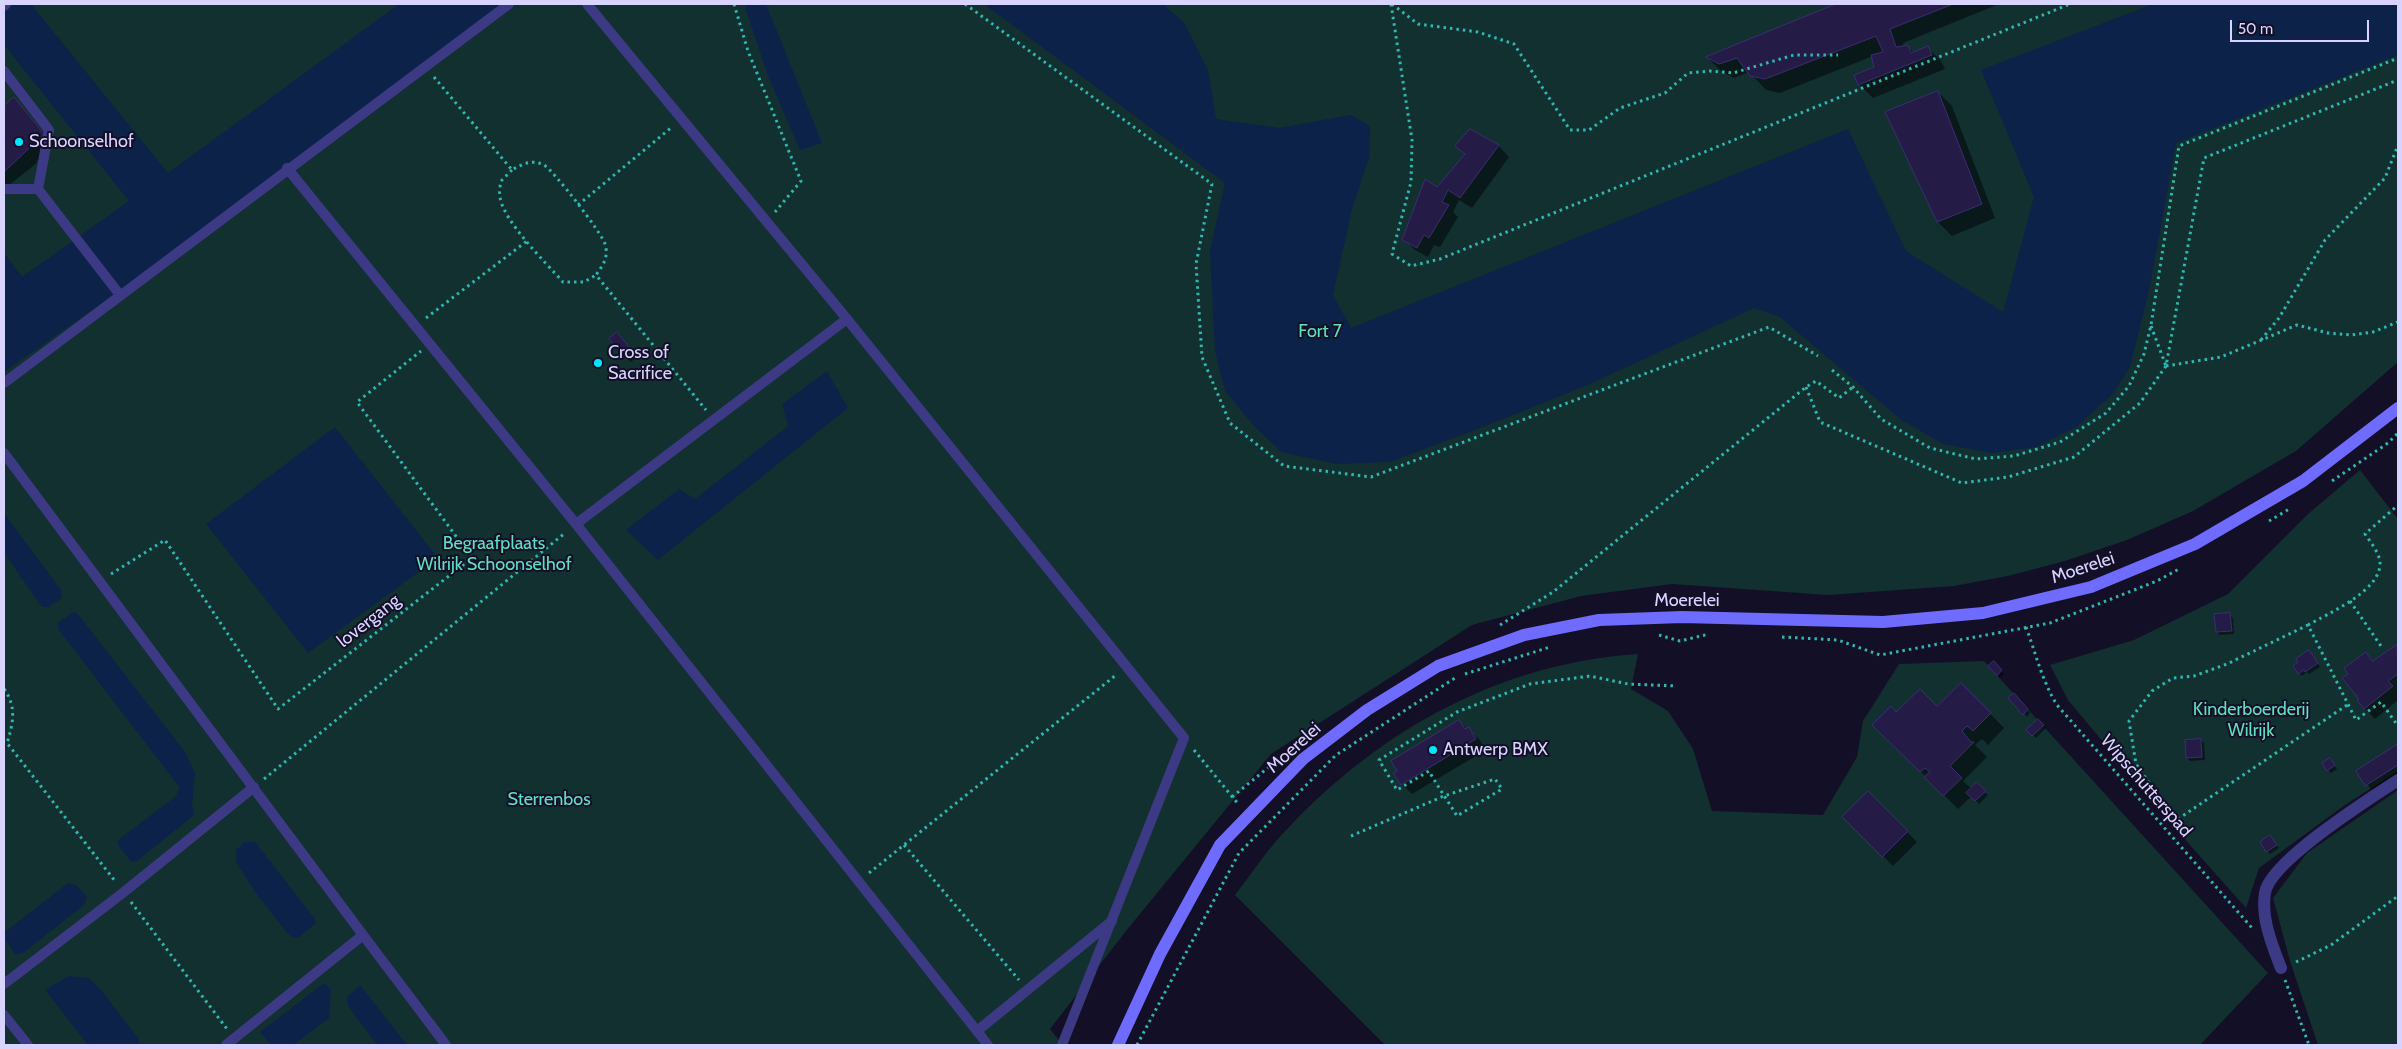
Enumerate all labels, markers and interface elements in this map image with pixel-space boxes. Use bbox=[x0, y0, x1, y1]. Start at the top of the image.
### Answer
scale bar bbox=[2232, 10, 2371, 42]
text: 50 m bbox=[2238, 20, 2273, 38]
place label: Schoonselhof bbox=[29, 131, 134, 153]
marker: Schoonselhof bbox=[13, 136, 25, 148]
park label: Fort 7 bbox=[1298, 321, 1342, 343]
place label: Cross of Sacrifice bbox=[608, 342, 672, 384]
marker: Cross of Sacrifice bbox=[592, 357, 604, 369]
park label: Begraafplaats Wilrijk Schoonselhof bbox=[416, 533, 572, 576]
street label: Moerelei bbox=[2049, 548, 2117, 588]
street label: lovergang bbox=[333, 590, 405, 652]
street label: Moerelei bbox=[1654, 590, 1720, 612]
park label: Kinderboerderij Wilrijk bbox=[2193, 699, 2309, 742]
street label: Moerelei bbox=[1262, 718, 1326, 778]
street label: Wipschutterspad bbox=[2096, 730, 2196, 842]
place label: Antwerp BMX bbox=[1443, 739, 1548, 761]
marker: Antwerp BMX bbox=[1427, 744, 1439, 756]
park label: Sterrenbos bbox=[507, 789, 591, 811]

